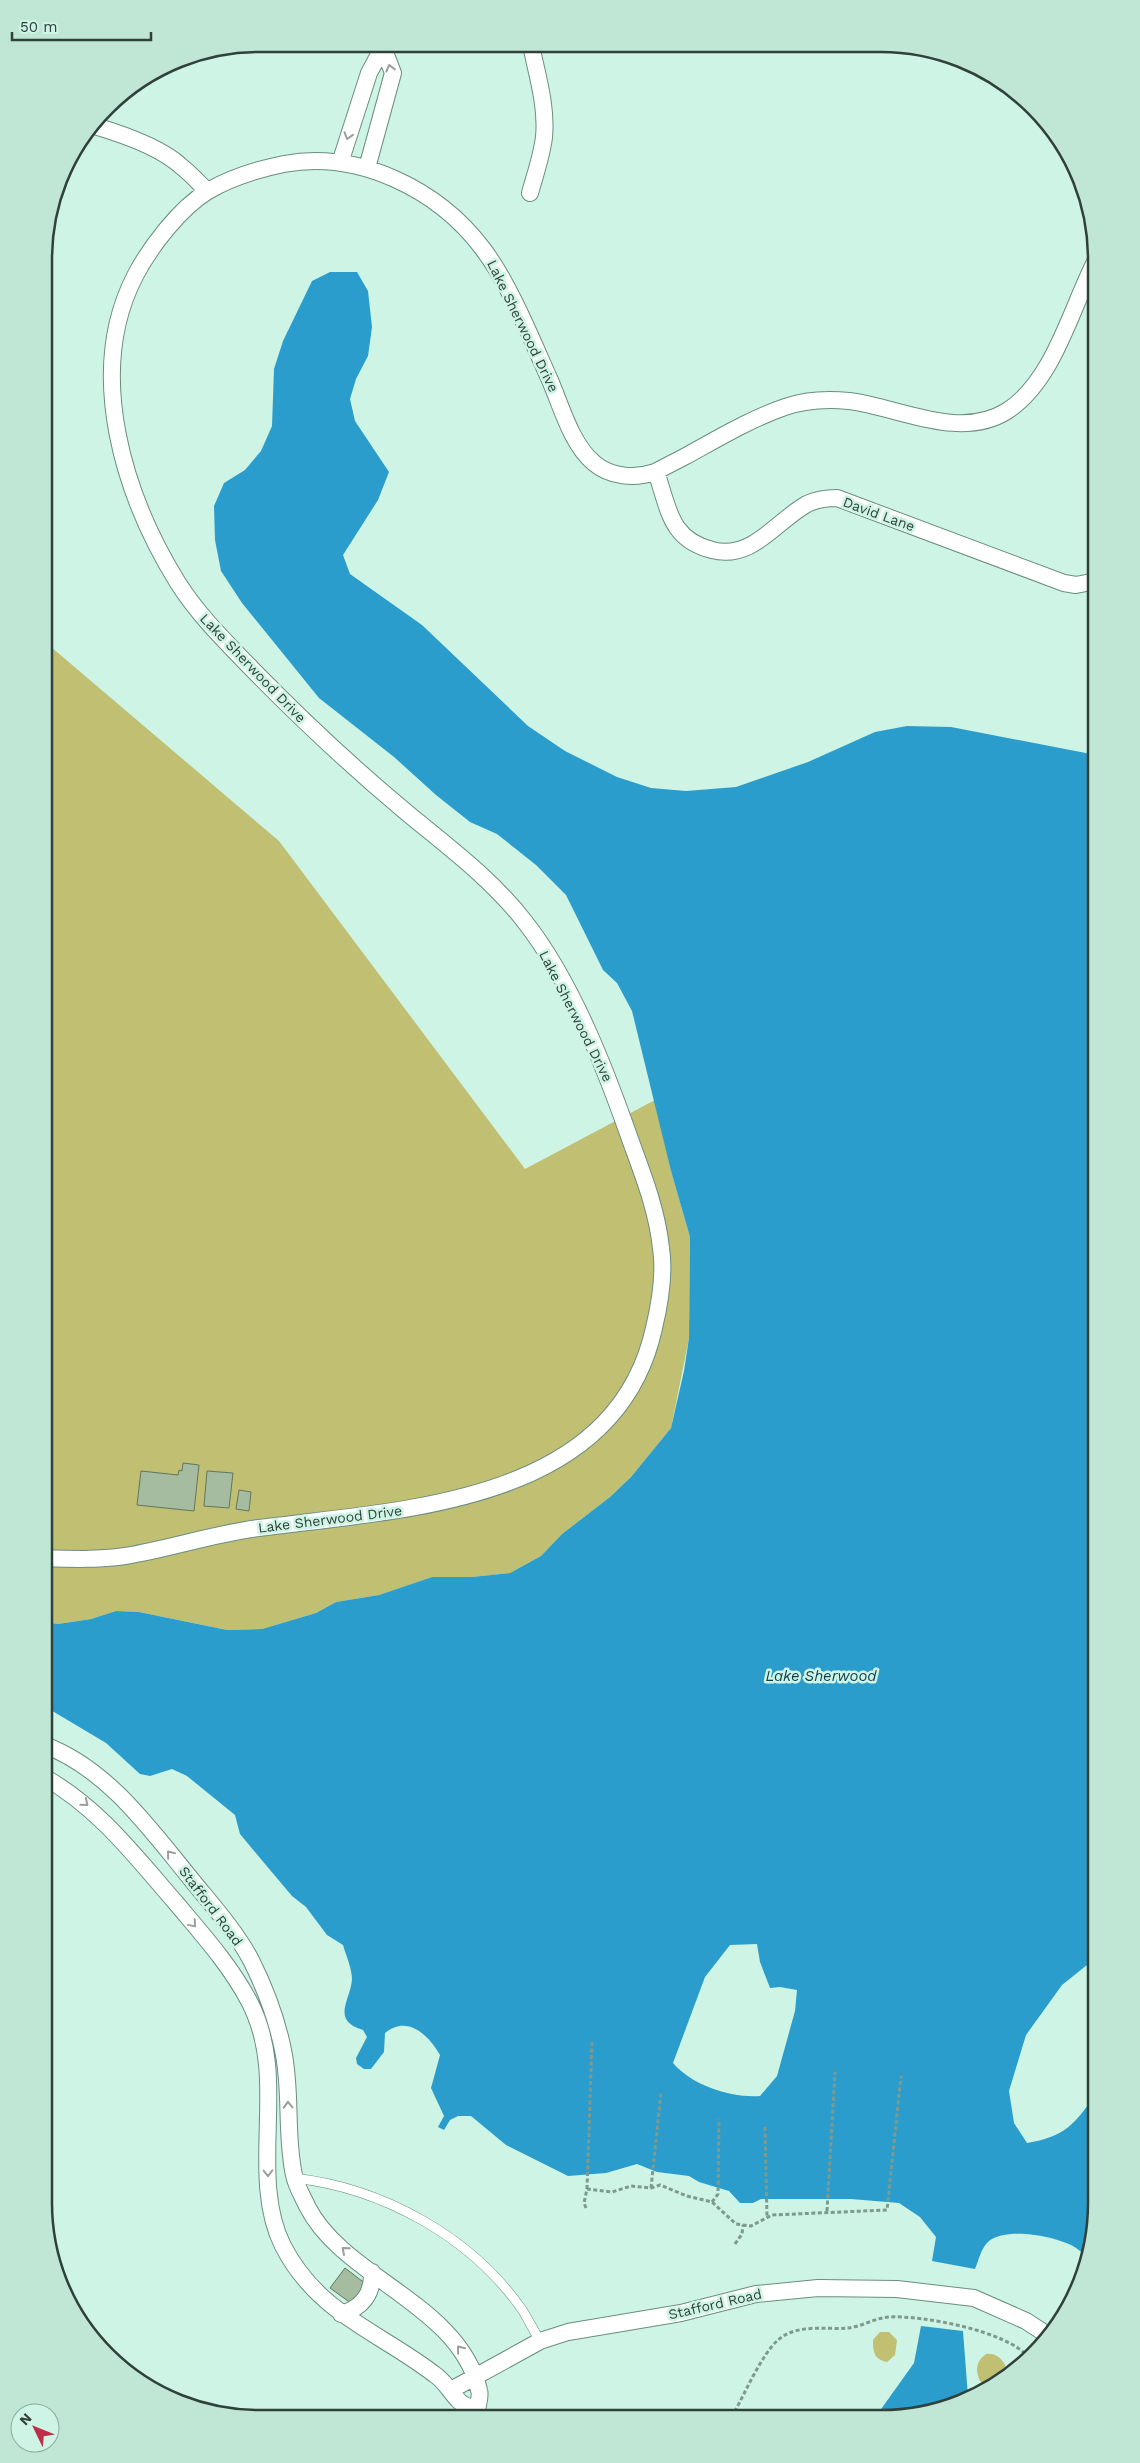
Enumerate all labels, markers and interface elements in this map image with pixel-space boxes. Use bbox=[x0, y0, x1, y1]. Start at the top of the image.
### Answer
scale bar bbox=[12, 10, 151, 42]
text: 50 m bbox=[20, 18, 57, 36]
one-way arrow bbox=[385, 64, 396, 73]
one-way arrow bbox=[344, 131, 354, 140]
street label: Lake Sherwood Drive bbox=[484, 257, 562, 395]
street label: David Lane bbox=[841, 494, 917, 534]
street label: Lake Sherwood Drive bbox=[197, 610, 309, 726]
street label: Lake Sherwood Drive bbox=[536, 948, 616, 1084]
street label: Lake Sherwood Drive bbox=[257, 1502, 403, 1536]
water label: Lake Sherwood bbox=[765, 1667, 877, 1685]
one-way arrow bbox=[79, 1798, 88, 1807]
one-way arrow bbox=[167, 1850, 176, 1859]
street label: Stafford Road bbox=[176, 1863, 246, 1949]
one-way arrow bbox=[188, 1918, 197, 1927]
one-way arrow bbox=[283, 2101, 293, 2108]
one-way arrow bbox=[263, 2169, 273, 2177]
one-way arrow bbox=[341, 2247, 350, 2256]
street label: Stafford Road bbox=[667, 2286, 763, 2322]
one-way arrow bbox=[457, 2346, 465, 2355]
north arrow bbox=[10, 2403, 60, 2453]
text: N bbox=[16, 2410, 35, 2428]

